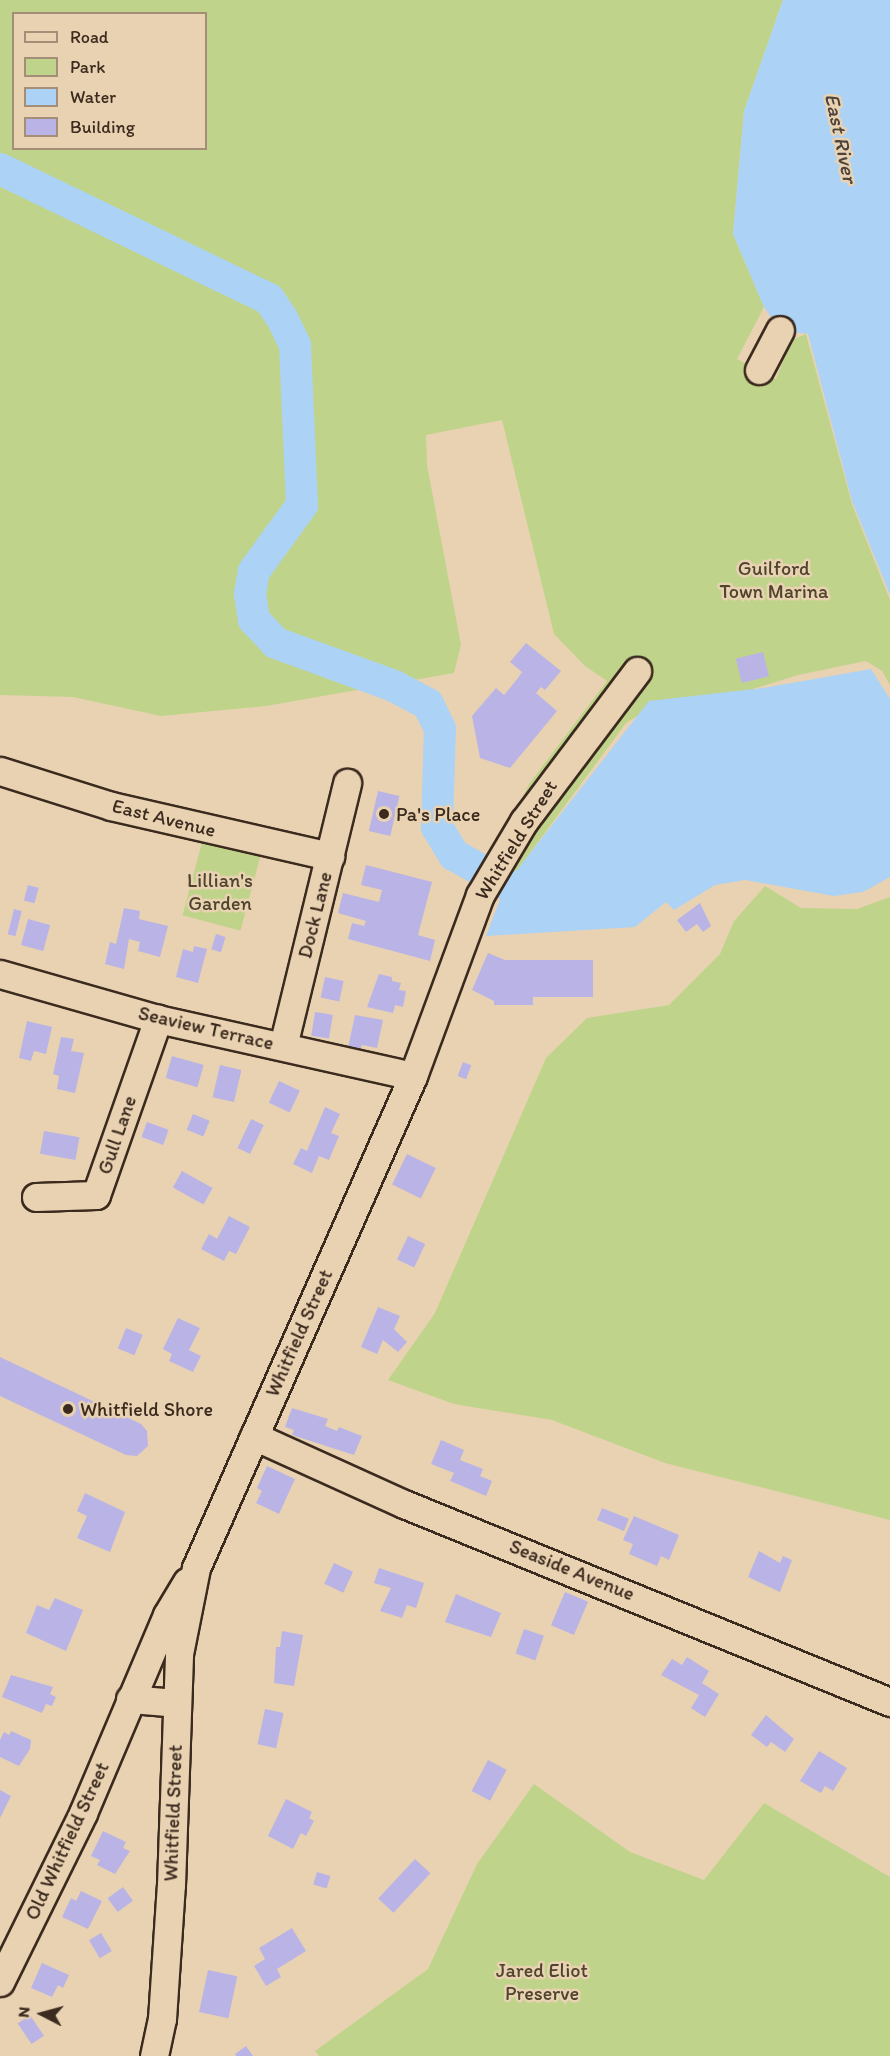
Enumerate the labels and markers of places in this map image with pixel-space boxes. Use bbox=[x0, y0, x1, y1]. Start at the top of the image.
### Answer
place label: Pa's Place bbox=[396, 802, 480, 826]
marker: Pa's Place bbox=[377, 807, 391, 821]
place label: Whitfield Shore bbox=[80, 1397, 213, 1421]
marker: Whitfield Shore bbox=[61, 1402, 75, 1416]

